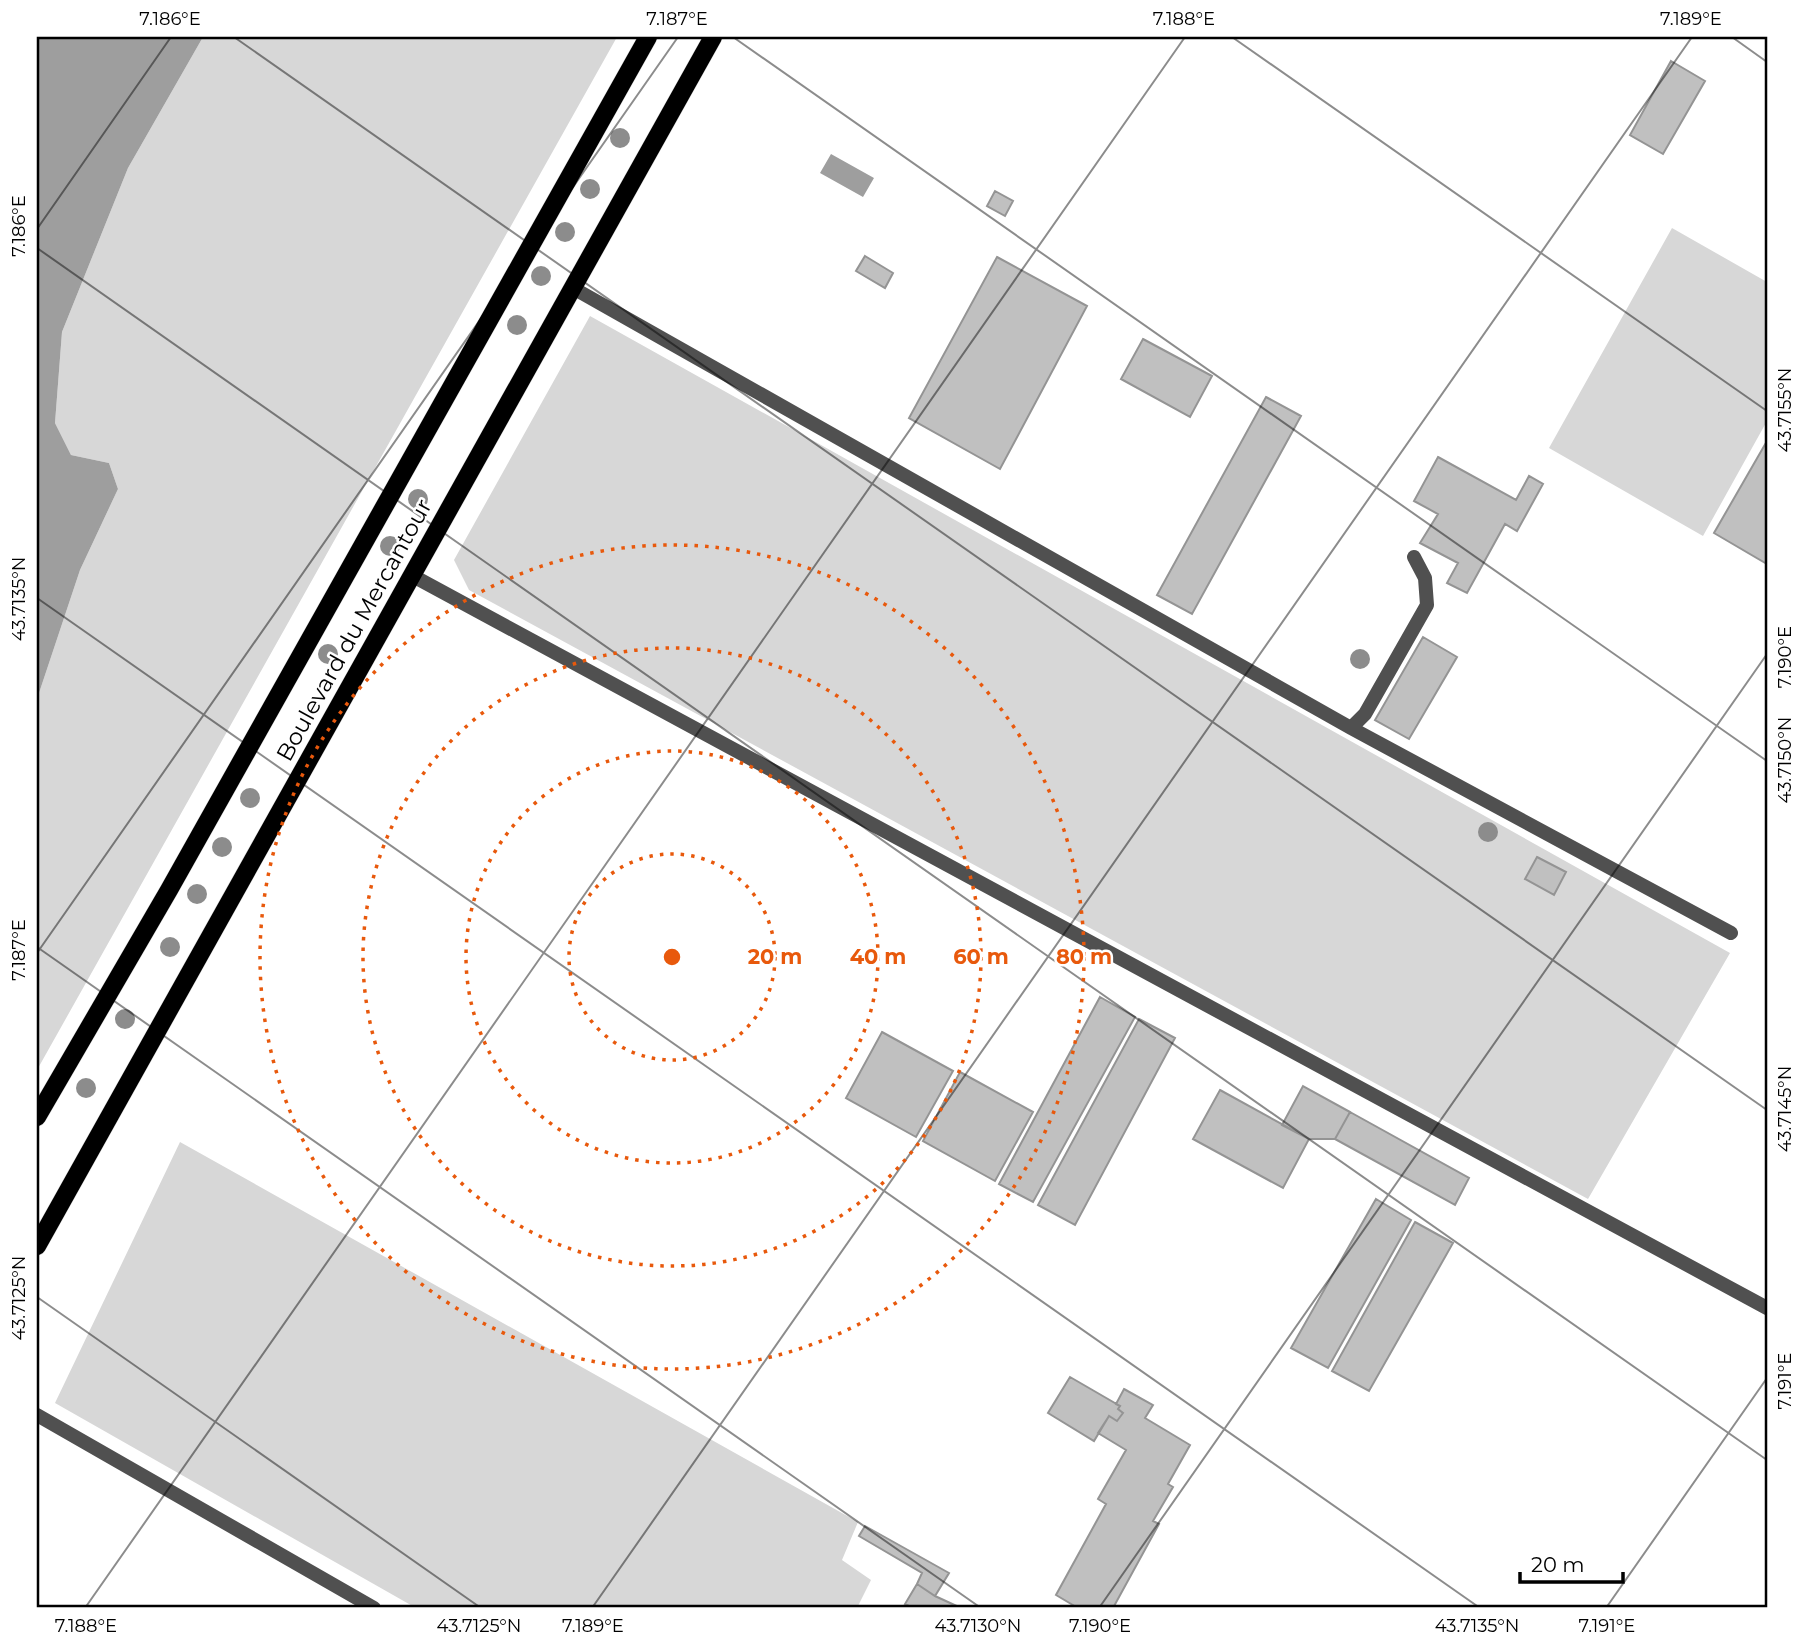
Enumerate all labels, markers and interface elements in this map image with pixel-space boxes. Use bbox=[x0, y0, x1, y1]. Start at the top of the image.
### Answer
text: 7.186°E bbox=[139, 8, 201, 30]
text: 7.187°E bbox=[646, 8, 708, 30]
text: 7.188°E bbox=[1153, 8, 1215, 30]
text: 7.189°E bbox=[1660, 8, 1722, 30]
text: 7.186°E bbox=[8, 195, 30, 257]
text: 43.7155°N bbox=[1774, 368, 1796, 452]
street label: Boulevard du Mercantour bbox=[270, 494, 438, 766]
text: 43.7135°N bbox=[8, 557, 30, 641]
text: 7.190°E bbox=[1774, 626, 1796, 688]
text: 43.7150°N bbox=[1774, 717, 1796, 803]
text: 7.187°E bbox=[8, 919, 30, 981]
text: 20 m bbox=[748, 944, 802, 969]
text: 40 m bbox=[850, 944, 906, 969]
text: 60 m bbox=[953, 944, 1009, 969]
text: 80 m bbox=[1056, 944, 1112, 969]
centre of rings bbox=[660, 945, 684, 969]
text: 43.7145°N bbox=[1774, 1066, 1796, 1152]
text: 43.7125°N bbox=[8, 1256, 30, 1340]
text: 7.191°E bbox=[1774, 1353, 1796, 1409]
scale bar bbox=[1520, 1540, 1624, 1584]
text: 20 m bbox=[1531, 1552, 1585, 1577]
text: 7.188°E bbox=[55, 1615, 117, 1637]
text: 43.7125°N bbox=[437, 1615, 521, 1637]
text: 7.189°E bbox=[562, 1615, 624, 1637]
text: 43.7130°N bbox=[935, 1615, 1021, 1637]
text: 7.190°E bbox=[1069, 1615, 1131, 1637]
text: 43.7135°N bbox=[1435, 1615, 1519, 1637]
text: 7.191°E bbox=[1579, 1615, 1635, 1637]

